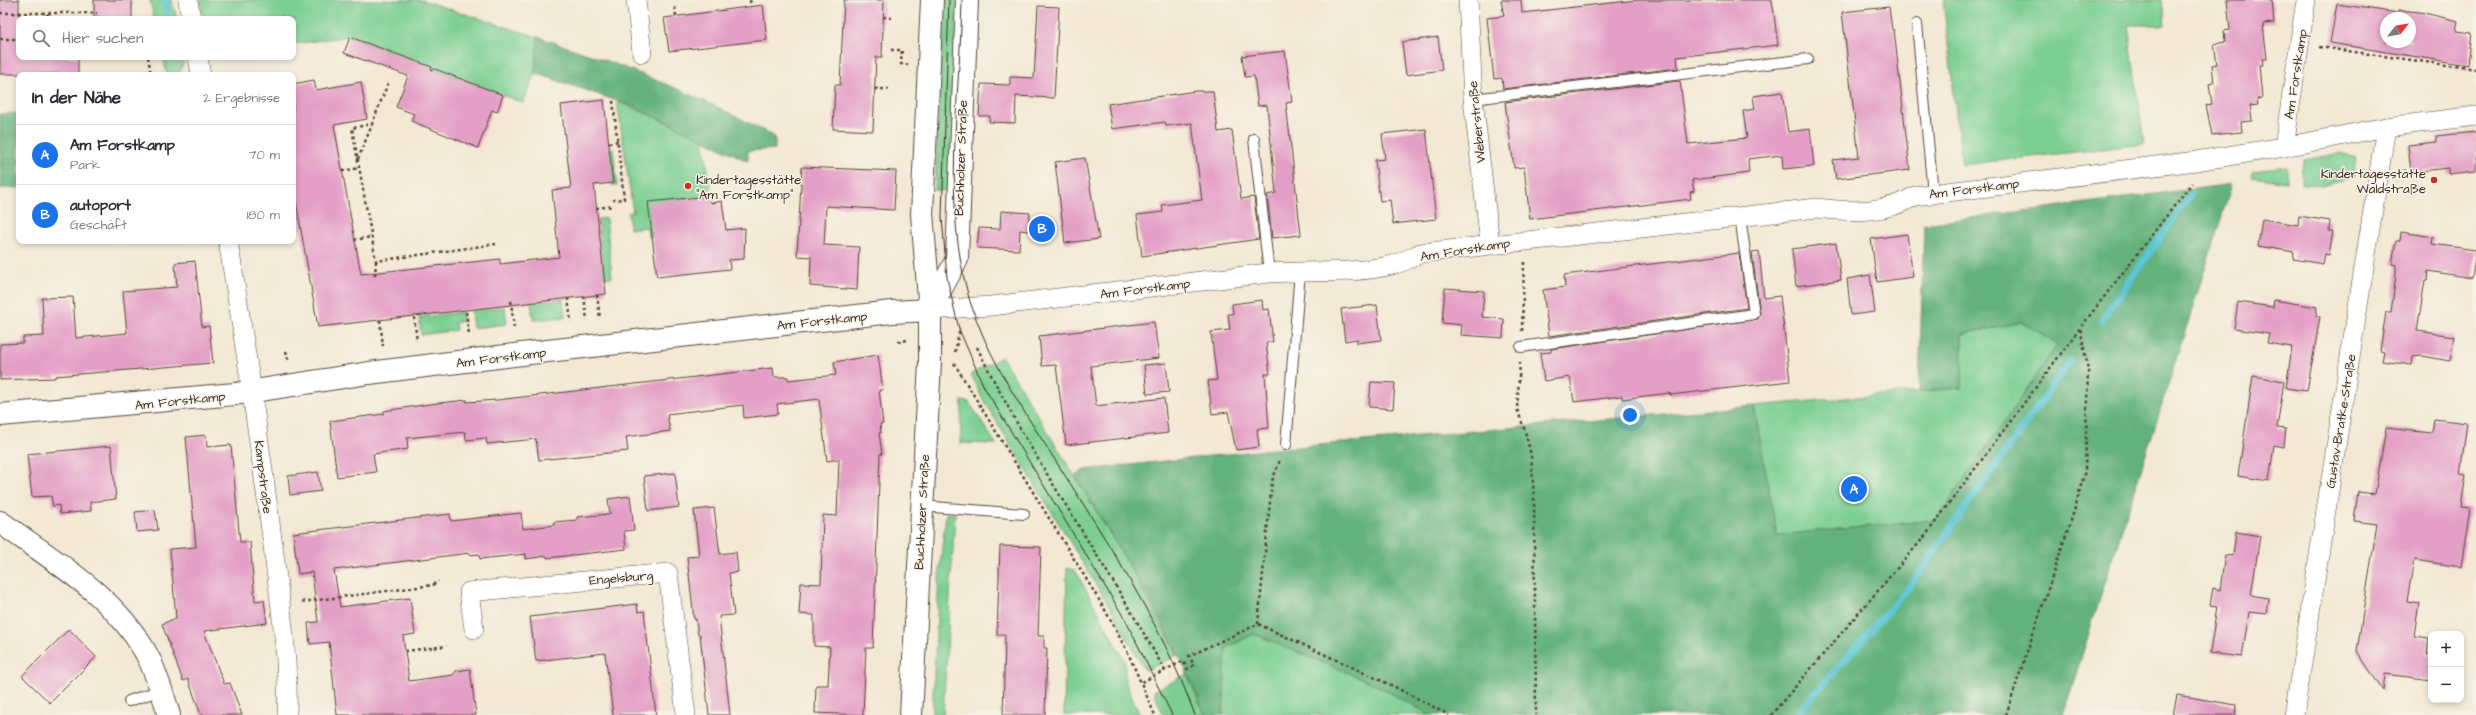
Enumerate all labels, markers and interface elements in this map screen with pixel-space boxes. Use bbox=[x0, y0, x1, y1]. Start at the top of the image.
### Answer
north arrow bbox=[2380, 12, 2416, 48]
search box bbox=[16, 16, 296, 60]
icon: search bbox=[30, 27, 52, 49]
text: Hier suchen bbox=[62, 28, 143, 49]
street label: Am Forstkamp bbox=[2280, 28, 2312, 120]
street label: Weberstraße bbox=[1464, 80, 1490, 164]
text: In der Nähe bbox=[32, 86, 121, 110]
text: 2 Ergebnisse bbox=[203, 89, 280, 107]
street label: Buchholzer Straße bbox=[950, 100, 972, 216]
text: Am Forstkamp bbox=[70, 135, 175, 156]
text: A bbox=[41, 146, 49, 164]
text: 70 m bbox=[248, 146, 280, 164]
text: Park bbox=[70, 156, 100, 174]
place label: Kindertagesstätte Waldstraße bbox=[2321, 165, 2426, 198]
place label: Kindertagesstätte "Am Forstkamp" bbox=[696, 171, 801, 204]
street label: Am Forstkamp bbox=[1928, 175, 2020, 203]
marker: Kindertagesstätte Waldstraße bbox=[2429, 175, 2439, 185]
marker: Kindertagesstätte "Am Forstkamp" bbox=[683, 181, 693, 191]
text: autoport bbox=[70, 195, 131, 216]
text: B bbox=[40, 206, 50, 224]
text: 180 m bbox=[246, 206, 280, 224]
pin: B bbox=[1029, 214, 1055, 244]
text: Geschäft bbox=[70, 216, 127, 234]
street label: Am Forstkamp bbox=[1419, 234, 1511, 266]
street label: Am Forstkamp bbox=[1099, 275, 1191, 303]
street label: Am Forstkamp bbox=[776, 307, 868, 335]
street label: Am Forstkamp bbox=[455, 344, 547, 372]
street label: Gustav-Bratke-Straße bbox=[2321, 353, 2360, 490]
street label: Am Forstkamp bbox=[134, 387, 226, 415]
your location bbox=[1620, 405, 1640, 425]
street label: Kampstraße bbox=[250, 439, 276, 515]
street label: Buchholzer Straße bbox=[910, 454, 934, 570]
pin: A bbox=[1841, 474, 1867, 504]
street label: Engelsburg bbox=[588, 566, 654, 591]
map controls bbox=[2428, 631, 2464, 703]
button: + bbox=[2428, 631, 2464, 667]
button: − bbox=[2428, 667, 2464, 703]

